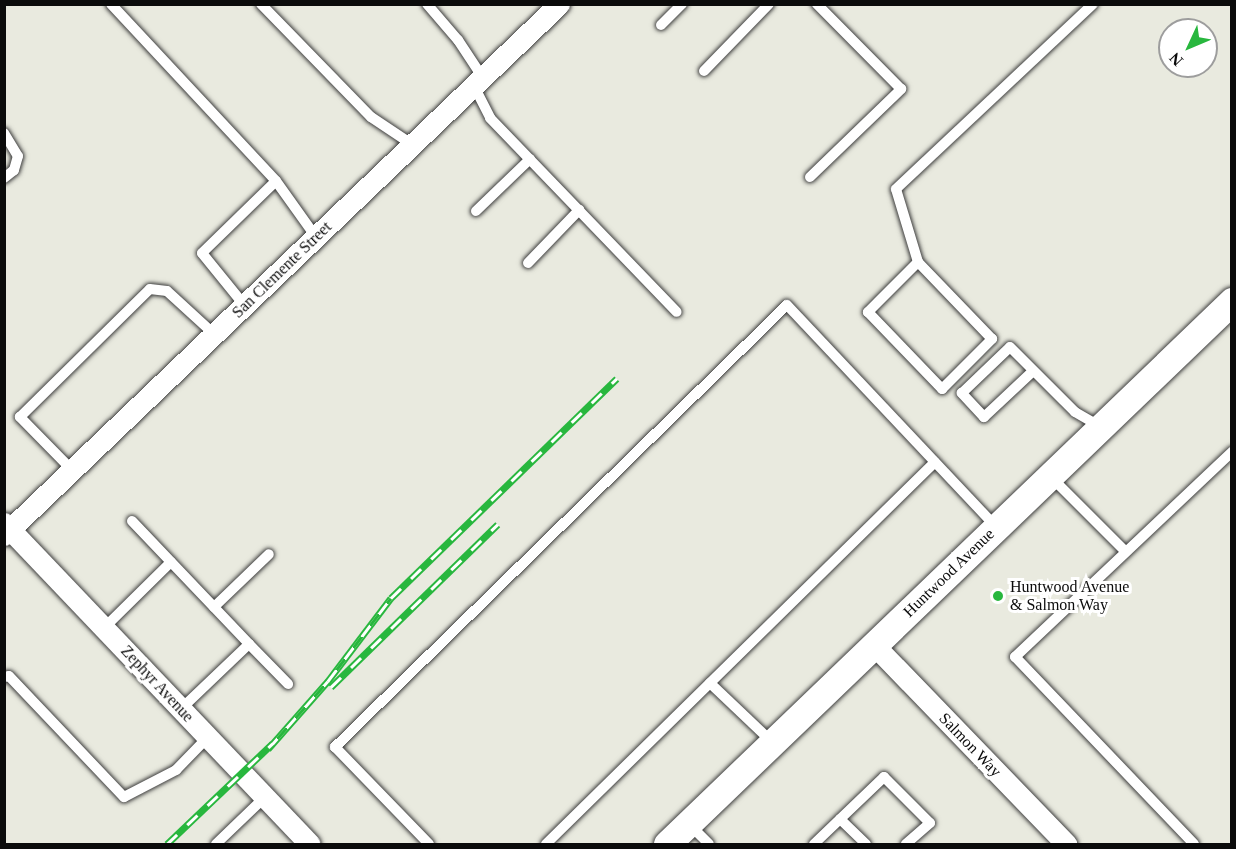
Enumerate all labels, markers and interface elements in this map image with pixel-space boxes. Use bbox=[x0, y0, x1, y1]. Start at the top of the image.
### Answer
north arrow bbox=[1158, 18, 1218, 78]
text: N bbox=[1166, 49, 1186, 70]
street label: San Clemente Street bbox=[228, 218, 336, 322]
street label: Huntwood Avenue bbox=[899, 524, 999, 622]
place label: Huntwood Avenue & Salmon Way bbox=[1010, 577, 1130, 615]
marker: Huntwood Avenue & Salmon Way bbox=[991, 589, 1005, 603]
street label: Zephyr Avenue bbox=[116, 641, 198, 727]
street label: Salmon Way bbox=[935, 709, 1005, 781]

